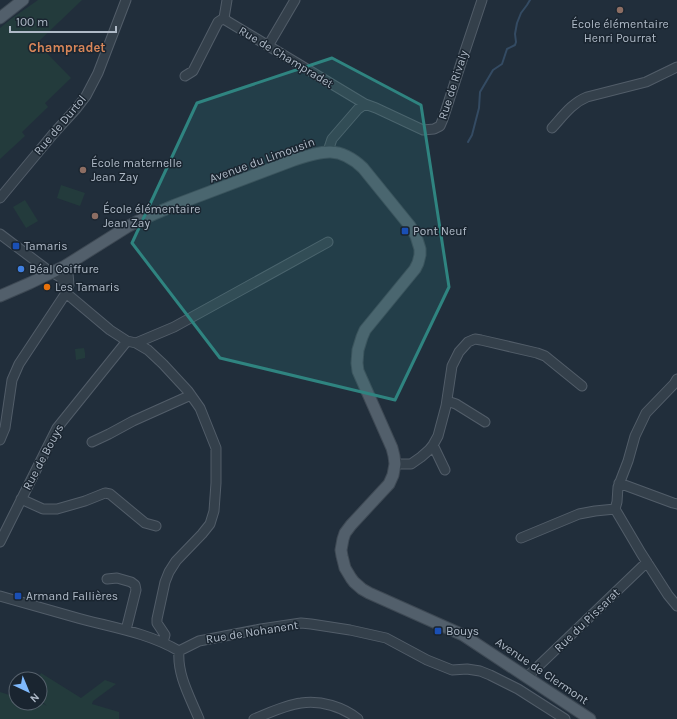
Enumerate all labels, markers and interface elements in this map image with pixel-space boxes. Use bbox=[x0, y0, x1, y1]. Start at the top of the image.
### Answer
marker: École élémentaire Henri Pourrat bbox=[615, 5, 625, 15]
scale bar bbox=[10, 8, 116, 34]
text: 100 m bbox=[16, 15, 48, 29]
place label: École élémentaire Henri Pourrat bbox=[571, 16, 669, 45]
street label: Rue de Champradet bbox=[236, 23, 336, 91]
district label: Champradet bbox=[29, 40, 105, 55]
street label: Rue de Rivaly bbox=[435, 48, 471, 122]
street label: Rue de Durtol bbox=[31, 92, 89, 158]
street label: Avenue du Limousin bbox=[207, 134, 317, 186]
place label: École maternelle Jean Zay bbox=[91, 155, 182, 184]
marker: École maternelle Jean Zay bbox=[78, 165, 88, 175]
place label: École élémentaire Jean Zay bbox=[103, 201, 200, 230]
marker: École élémentaire Jean Zay bbox=[90, 211, 100, 221]
place label: Pont Neuf bbox=[413, 224, 467, 238]
marker: Pont Neuf bbox=[400, 226, 410, 236]
place label: Tamaris bbox=[24, 239, 68, 253]
marker: Tamaris bbox=[11, 241, 21, 251]
place label: Béal Coiffure bbox=[29, 262, 99, 276]
marker: Béal Coiffure bbox=[16, 264, 26, 274]
place label: Les Tamaris bbox=[55, 280, 120, 294]
marker: Les Tamaris bbox=[42, 282, 52, 292]
street label: Rue de Bouys bbox=[20, 422, 66, 492]
street label: Rue du Pissarat bbox=[551, 585, 623, 655]
place label: Armand Fallières bbox=[26, 589, 118, 603]
marker: Armand Fallières bbox=[13, 591, 23, 601]
street label: Rue de Nohanent bbox=[205, 618, 300, 646]
place label: Bouys bbox=[446, 624, 479, 638]
marker: Bouys bbox=[433, 626, 443, 636]
street label: Avenue de Clermont bbox=[493, 635, 592, 708]
north arrow bbox=[8, 671, 48, 711]
text: N bbox=[27, 690, 42, 705]

